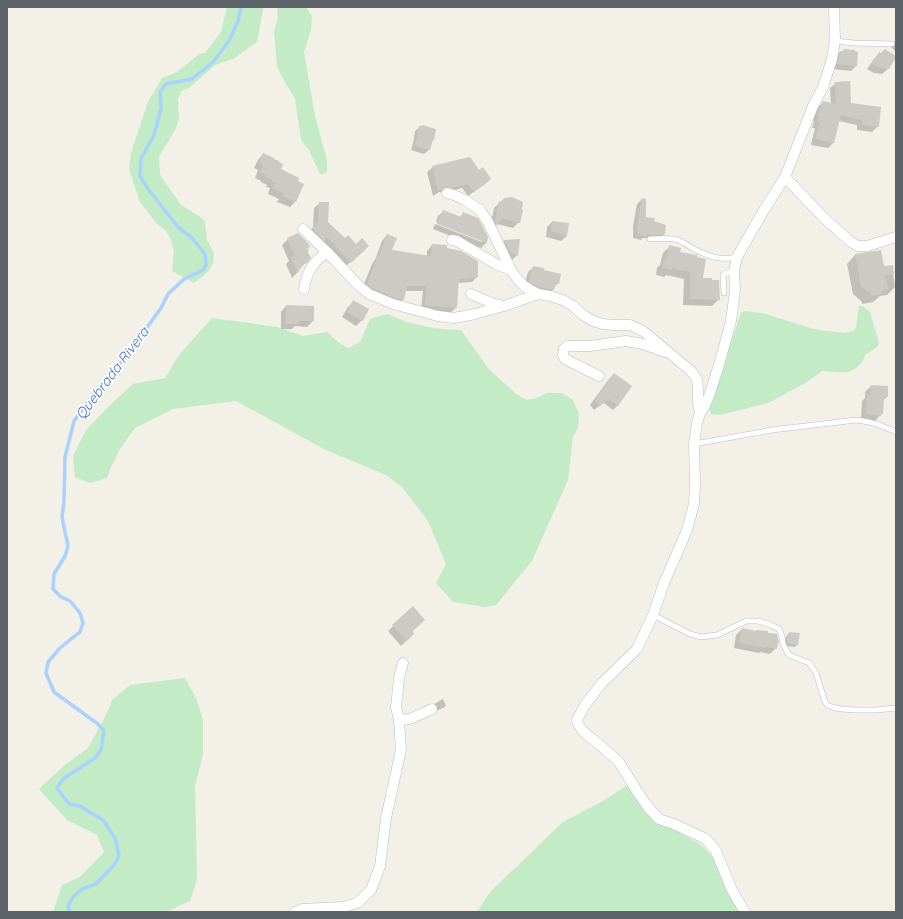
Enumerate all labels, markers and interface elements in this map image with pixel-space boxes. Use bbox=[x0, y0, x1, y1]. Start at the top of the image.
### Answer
water label: Quebrada Rivera bbox=[71, 322, 154, 423]

